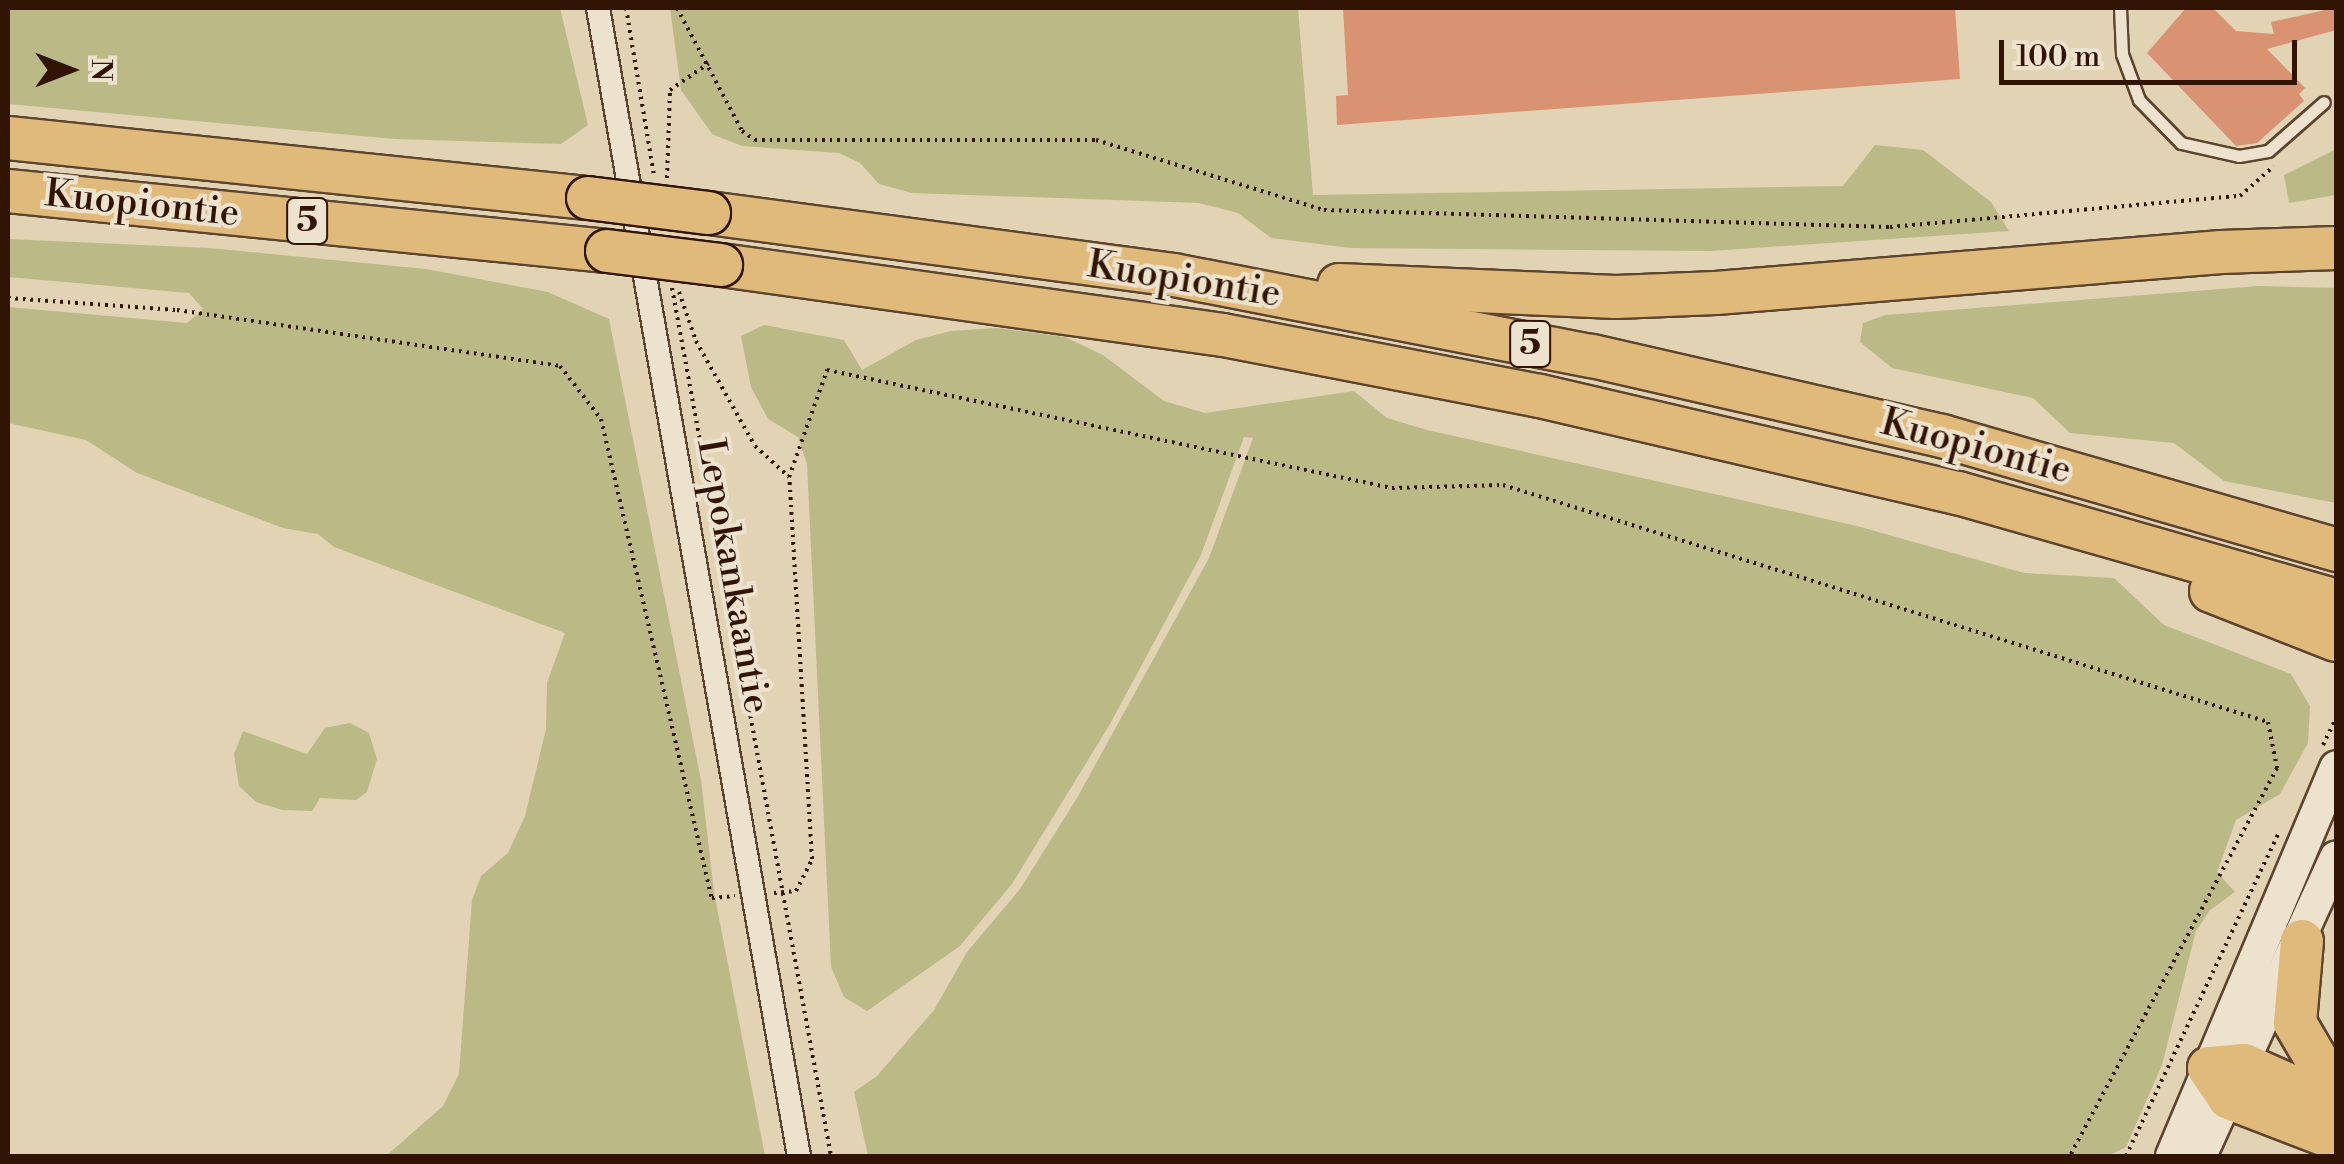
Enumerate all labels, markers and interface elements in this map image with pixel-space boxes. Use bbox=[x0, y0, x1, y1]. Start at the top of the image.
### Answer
north arrow bbox=[20, 20, 120, 120]
scale bar bbox=[2004, 20, 2302, 82]
text: 100 m bbox=[2016, 38, 2100, 76]
text: N bbox=[83, 59, 118, 81]
street label: Kuopiontie bbox=[43, 171, 241, 237]
road number: 5 bbox=[284, 191, 330, 251]
street label: Kuopiontie bbox=[1084, 242, 1284, 318]
road number: 5 bbox=[1508, 314, 1552, 374]
street label: Kuopiontie bbox=[1876, 400, 2076, 494]
street label: Lepokankaantie bbox=[686, 435, 780, 717]

